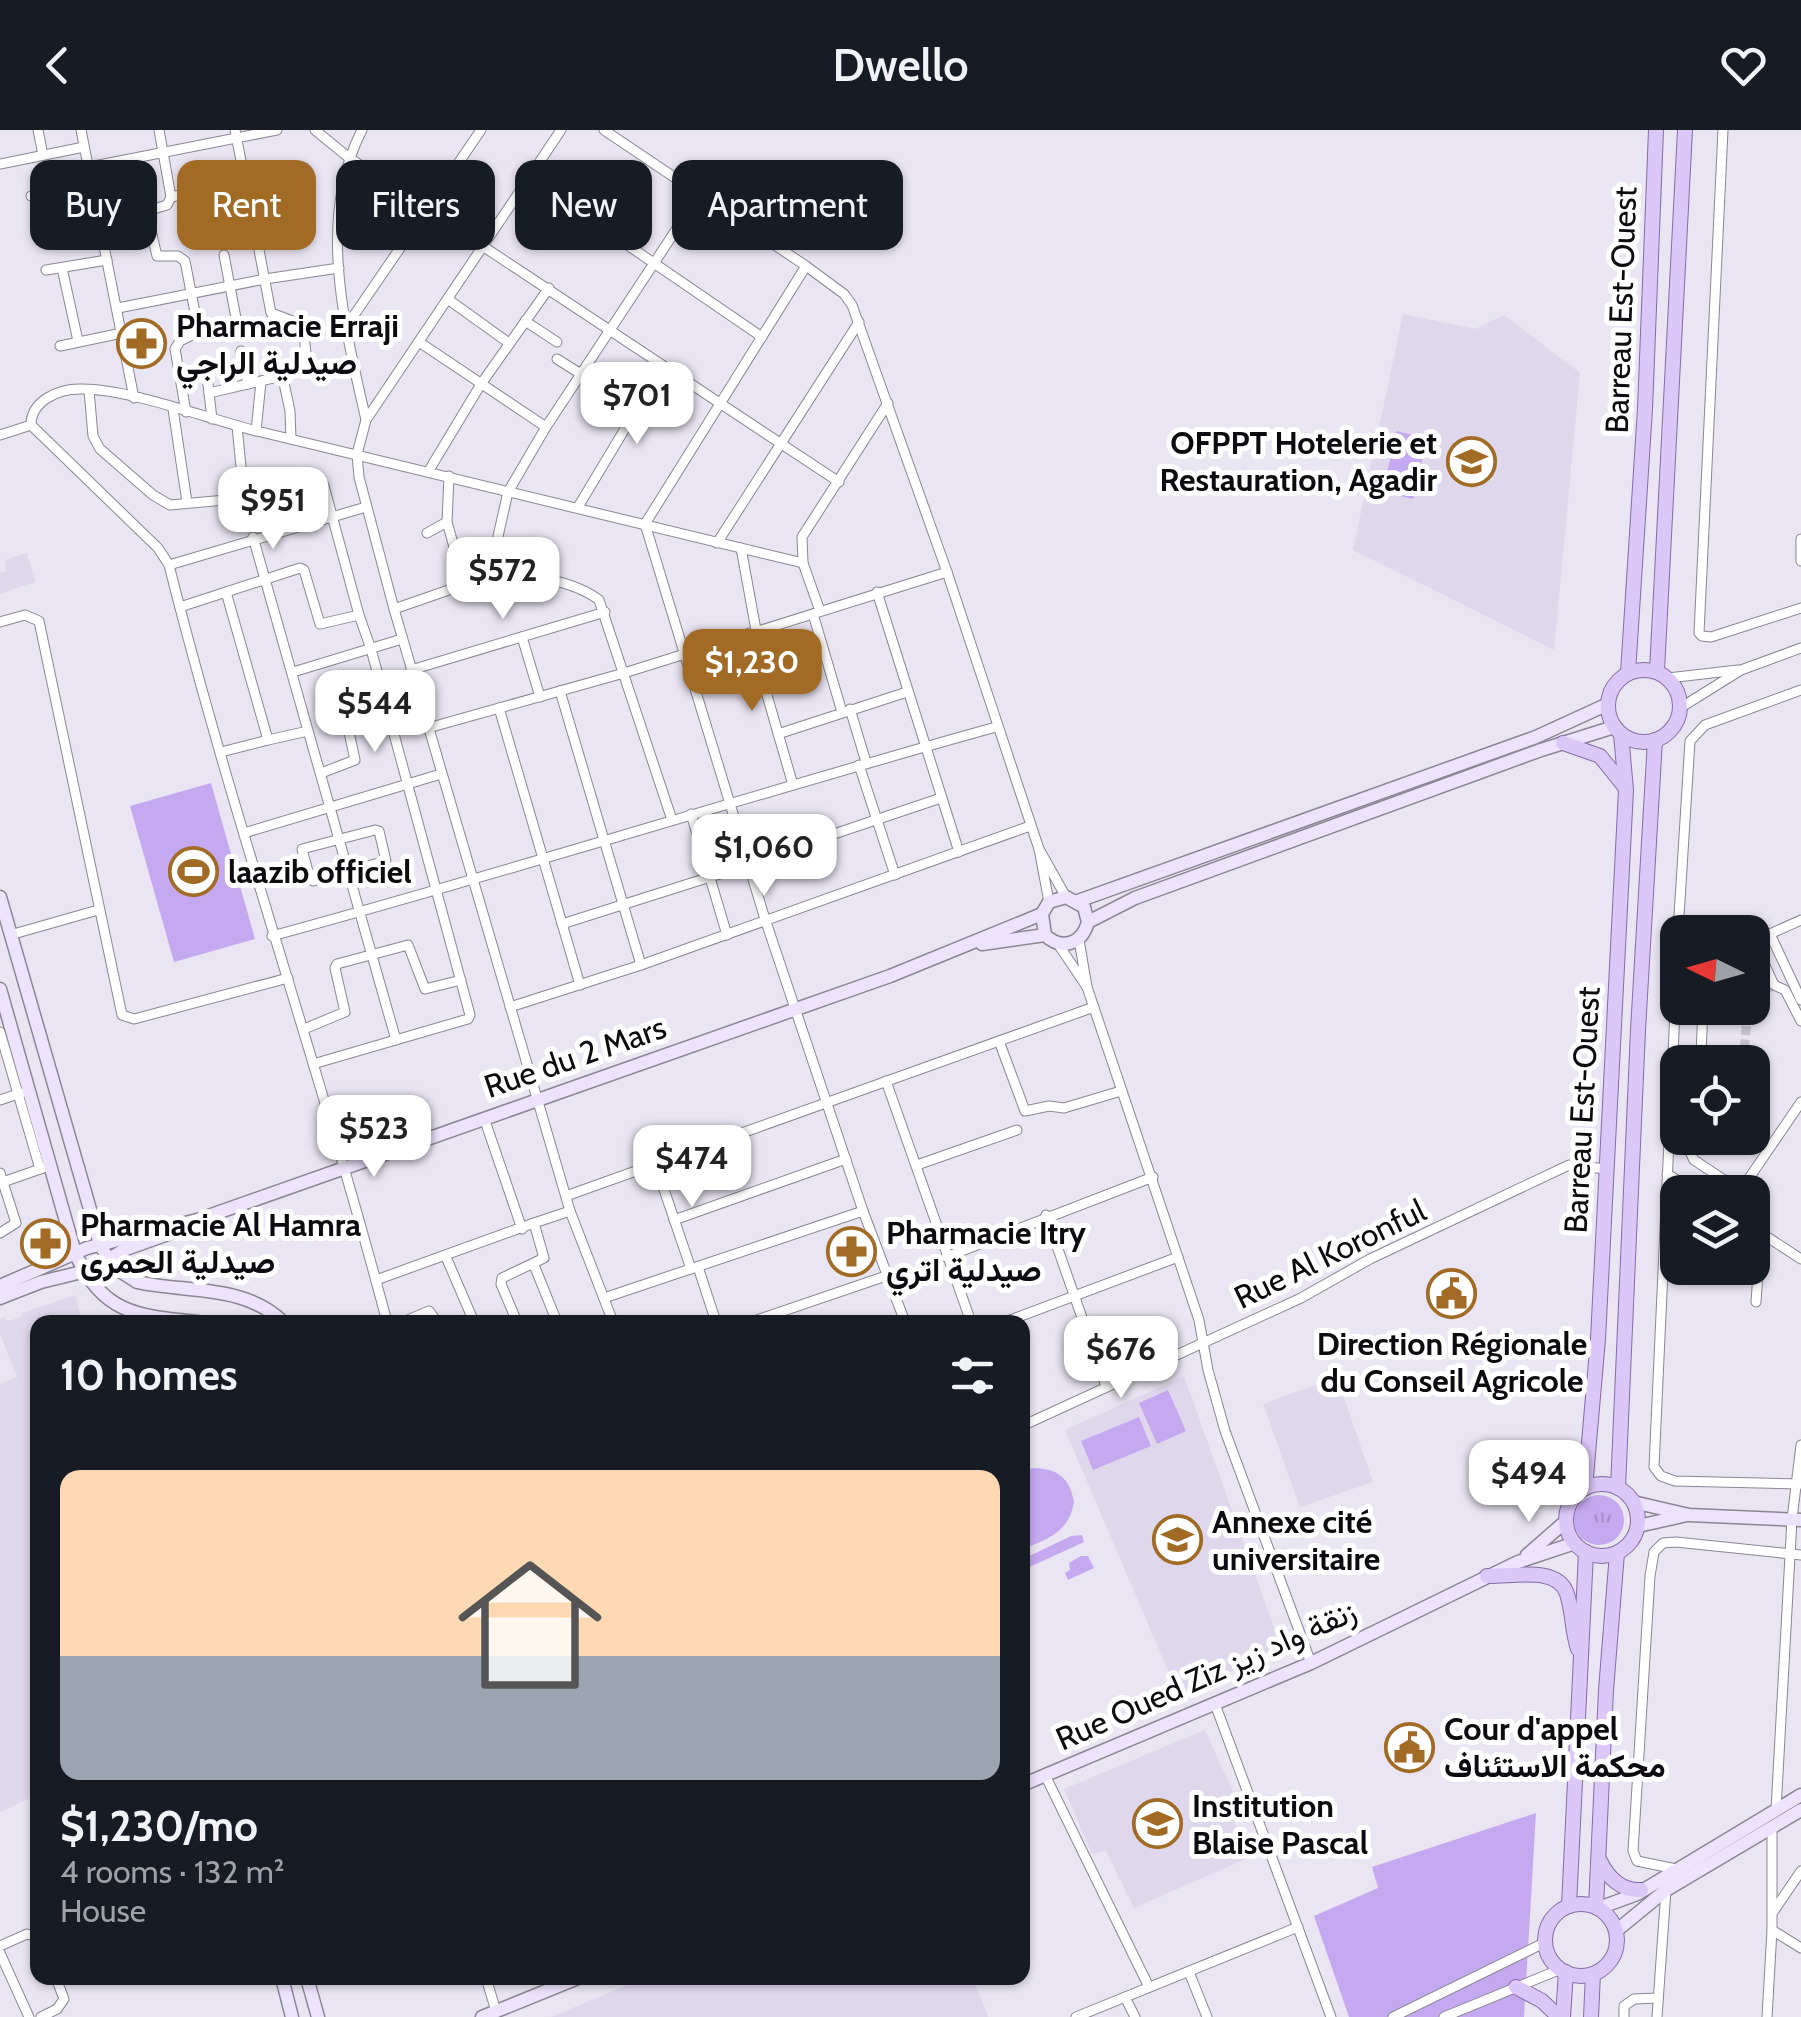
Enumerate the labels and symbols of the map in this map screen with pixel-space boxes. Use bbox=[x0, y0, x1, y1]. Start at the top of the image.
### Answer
street label: Barreau Est-Ouest bbox=[1597, 186, 1644, 434]
place label: Pharmacie Erraji صيدلية الراجي bbox=[176, 306, 399, 390]
pharmacy icon: Pharmacie Erraji صيدلية الراجي bbox=[115, 318, 167, 370]
pin: $701 bbox=[578, 362, 696, 447]
place label: OFPPT Hotelerie et Restauration, Agadir bbox=[1160, 423, 1437, 499]
school or university icon: OFPPT Hotelerie et Restauration, Agadir bbox=[1446, 435, 1498, 487]
pin: $951 bbox=[214, 467, 332, 552]
pin: $572 bbox=[444, 537, 562, 622]
pin: $1,230 bbox=[671, 629, 833, 714]
pin: $544 bbox=[316, 670, 434, 755]
pin: $1,060 bbox=[683, 814, 845, 899]
sports icon: laazib officiel bbox=[167, 846, 219, 898]
place label: laazib officiel bbox=[228, 852, 412, 891]
north arrow bbox=[1660, 915, 1770, 1025]
street label: Barreau Est-Ouest bbox=[1556, 986, 1607, 1234]
street label: Rue du 2 Mars bbox=[479, 1007, 671, 1106]
pin: $523 bbox=[315, 1095, 433, 1180]
pin: $474 bbox=[633, 1125, 751, 1210]
street label: Rue Al Koronful bbox=[1228, 1190, 1432, 1317]
place label: Pharmacie Al Hamra صيدلية الحمرى bbox=[80, 1205, 361, 1282]
place label: Pharmacie Itry صيدلية اتري bbox=[886, 1213, 1087, 1296]
pharmacy icon: Pharmacie Al Hamra صيدلية الحمرى bbox=[19, 1217, 71, 1269]
pharmacy icon: Pharmacie Itry صيدلية اتري bbox=[825, 1225, 877, 1277]
public building icon: Direction Régionale du Conseil Agricole bbox=[1426, 1268, 1478, 1320]
pin: $676 bbox=[1062, 1316, 1180, 1401]
place label: Direction Régionale du Conseil Agricole bbox=[1317, 1324, 1587, 1400]
pin: $494 bbox=[1470, 1440, 1588, 1525]
place label: Annexe cité universitaire bbox=[1212, 1502, 1380, 1578]
school or university icon: Annexe cité universitaire bbox=[1151, 1514, 1203, 1566]
street label: Rue Oued Ziz زنقة واد زيز bbox=[1050, 1591, 1362, 1759]
place label: Cour d'appel محكمة الاستئناف bbox=[1444, 1709, 1666, 1785]
public building icon: Cour d'appel محكمة الاستئناف bbox=[1383, 1721, 1435, 1773]
place label: Institution Blaise Pascal bbox=[1192, 1786, 1368, 1862]
school or university icon: Institution Blaise Pascal bbox=[1131, 1798, 1183, 1850]

